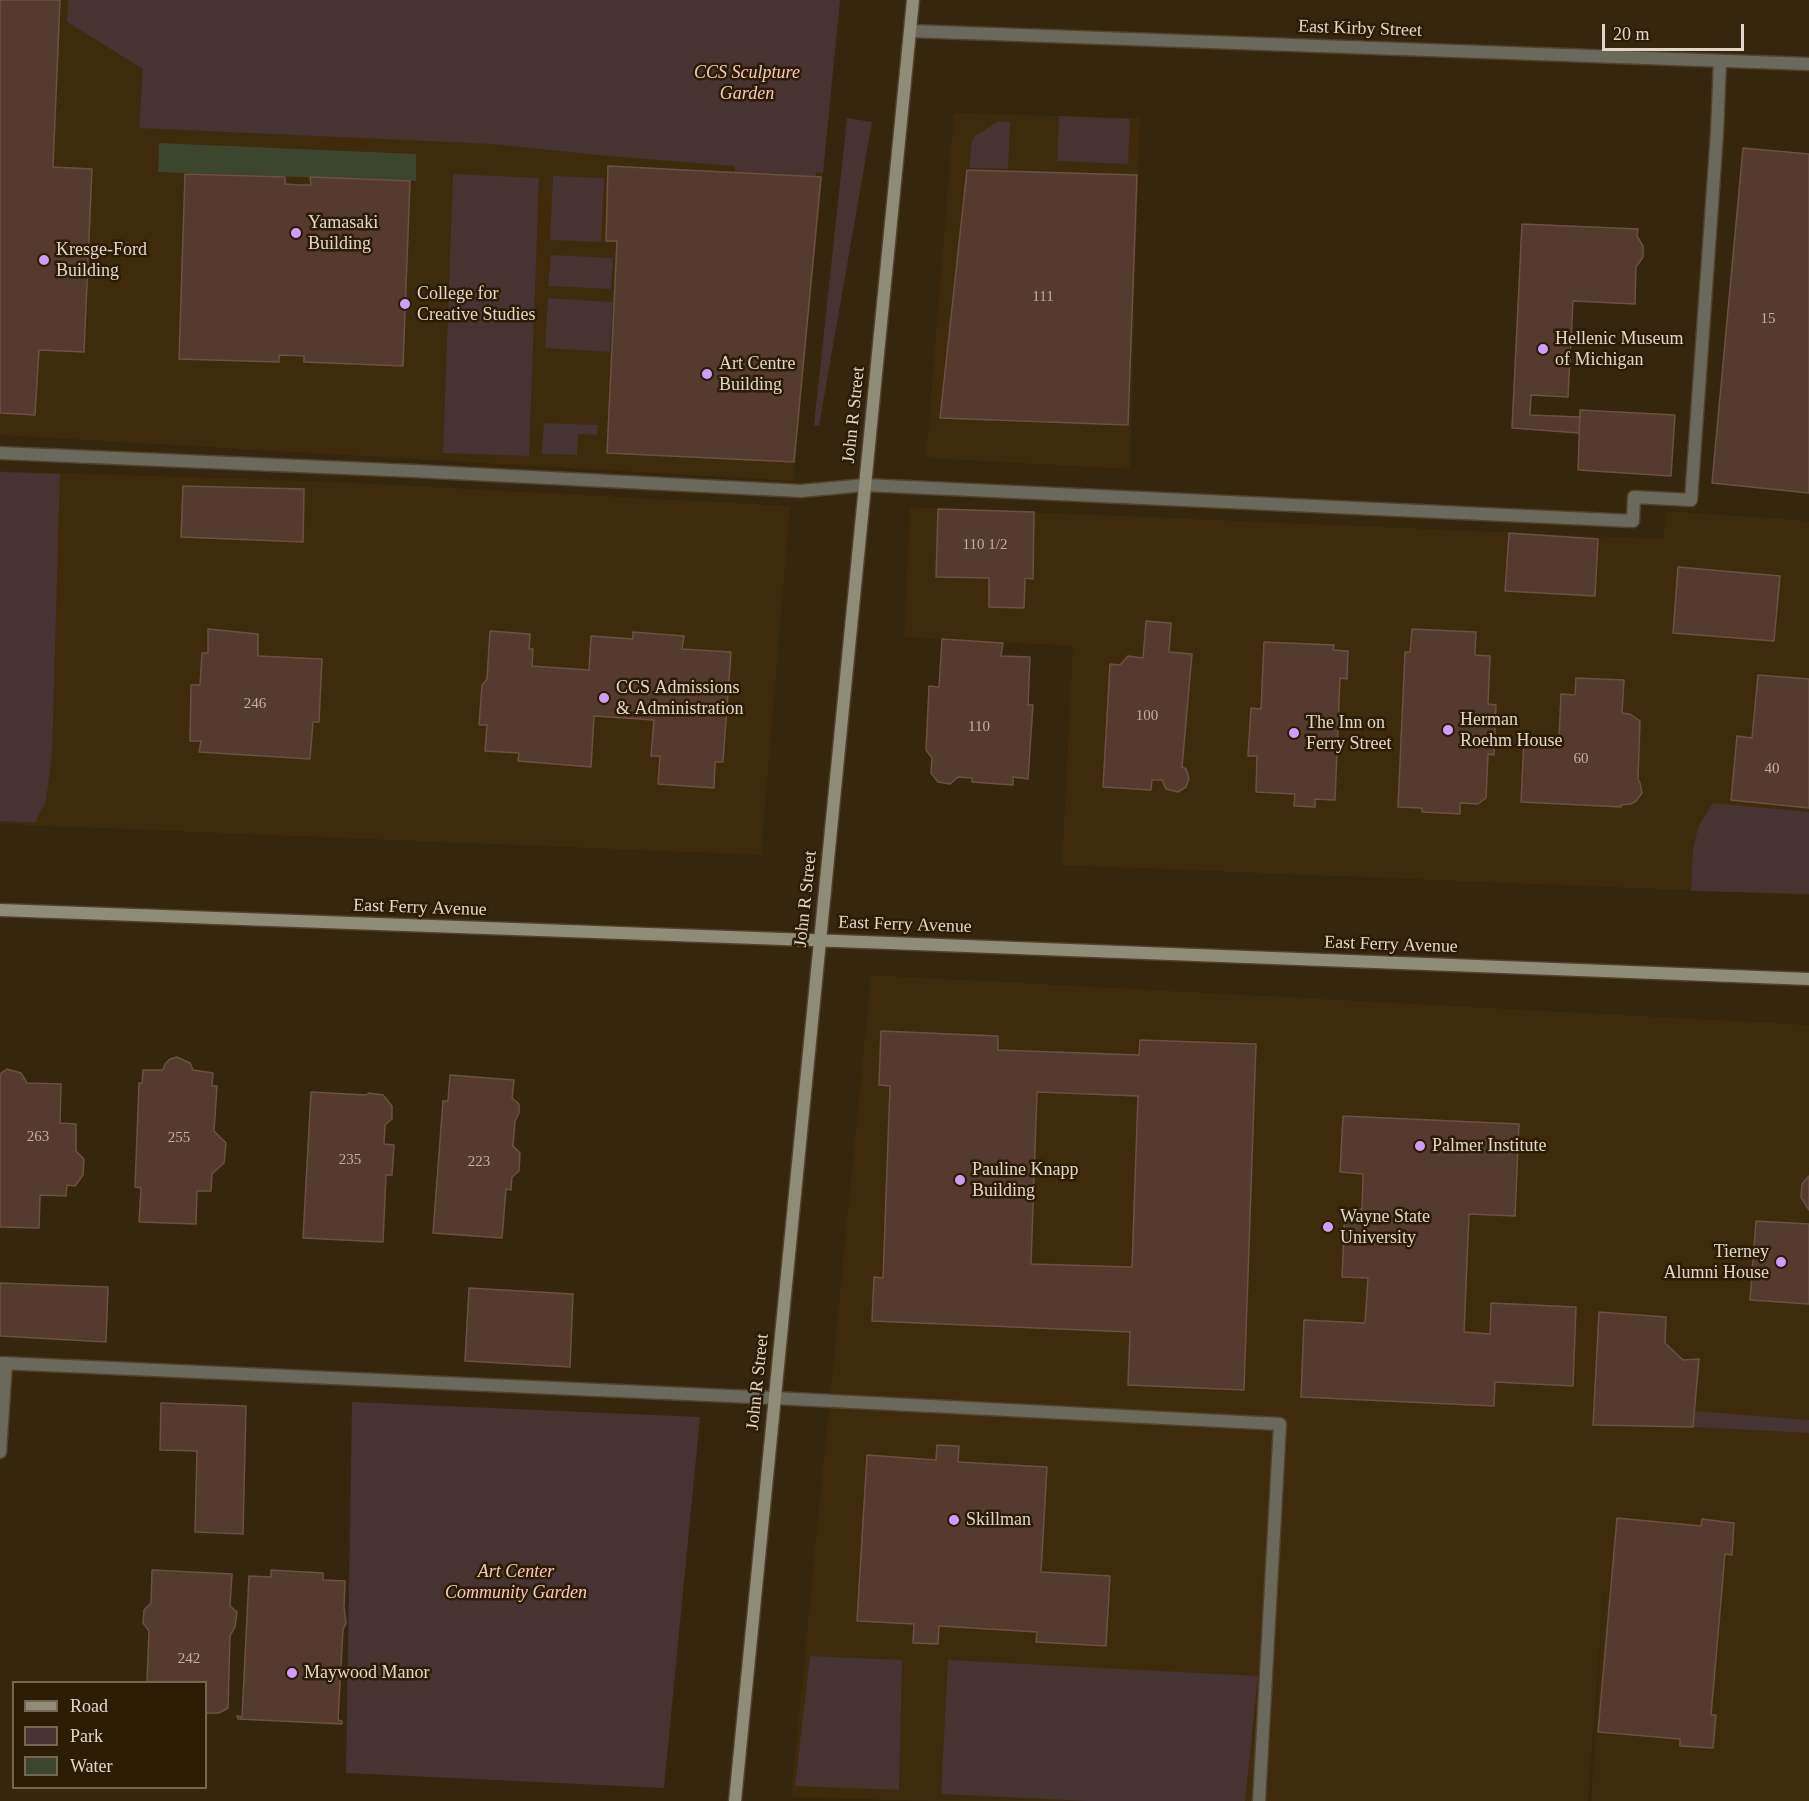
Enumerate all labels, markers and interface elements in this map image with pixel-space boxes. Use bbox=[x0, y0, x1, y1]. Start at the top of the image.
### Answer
scale bar bbox=[1605, 12, 1748, 50]
street label: East Kirby Street bbox=[1298, 16, 1422, 42]
text: 20 m bbox=[1613, 24, 1650, 44]
park label: CCS Sculpture Garden bbox=[694, 62, 800, 104]
place label: Yamasaki Building bbox=[308, 212, 378, 254]
marker: Yamasaki Building bbox=[289, 226, 303, 240]
place label: Kresge-Ford Building bbox=[56, 239, 147, 282]
marker: Kresge-Ford Building bbox=[37, 253, 51, 267]
place label: College for Creative Studies bbox=[417, 283, 535, 326]
house number: 111 bbox=[1032, 288, 1054, 306]
marker: College for Creative Studies bbox=[398, 297, 412, 311]
house number: 15 bbox=[1760, 310, 1776, 328]
place label: Hellenic Museum of Michigan bbox=[1555, 328, 1683, 370]
marker: Hellenic Museum of Michigan bbox=[1536, 342, 1550, 356]
place label: Art Centre Building bbox=[719, 353, 795, 395]
street label: John R Street bbox=[838, 366, 870, 464]
marker: Art Centre Building bbox=[700, 367, 714, 381]
house number: 110 1/2 bbox=[963, 536, 1007, 554]
place label: CCS Admissions & Administration bbox=[616, 677, 743, 720]
marker: CCS Admissions & Administration bbox=[597, 691, 611, 705]
house number: 246 bbox=[244, 695, 266, 713]
house number: 100 bbox=[1136, 707, 1158, 725]
place label: Herman Roehm House bbox=[1460, 709, 1562, 752]
place label: The Inn on Ferry Street bbox=[1306, 712, 1391, 754]
house number: 110 bbox=[968, 718, 990, 736]
marker: Herman Roehm House bbox=[1441, 723, 1455, 737]
marker: The Inn on Ferry Street bbox=[1287, 726, 1301, 740]
house number: 60 bbox=[1574, 750, 1588, 768]
house number: 40 bbox=[1764, 760, 1780, 778]
street label: John R Street bbox=[790, 850, 822, 948]
street label: East Ferry Avenue bbox=[353, 895, 487, 921]
street label: East Ferry Avenue bbox=[838, 912, 972, 938]
street label: East Ferry Avenue bbox=[1324, 932, 1458, 958]
house number: 263 bbox=[27, 1128, 49, 1146]
house number: 255 bbox=[168, 1129, 190, 1147]
place label: Palmer Institute bbox=[1432, 1135, 1546, 1157]
marker: Palmer Institute bbox=[1413, 1139, 1427, 1153]
house number: 235 bbox=[339, 1151, 361, 1169]
house number: 223 bbox=[468, 1153, 490, 1171]
place label: Pauline Knapp Building bbox=[972, 1159, 1078, 1202]
marker: Pauline Knapp Building bbox=[953, 1173, 967, 1187]
place label: Wayne State University bbox=[1340, 1206, 1430, 1248]
marker: Wayne State University bbox=[1321, 1220, 1335, 1234]
place label: Tierney Alumni House bbox=[1664, 1241, 1769, 1284]
marker: Tierney Alumni House bbox=[1774, 1255, 1788, 1269]
street label: John R Street bbox=[742, 1333, 774, 1431]
place label: Skillman bbox=[966, 1509, 1031, 1531]
marker: Skillman bbox=[947, 1513, 961, 1527]
park label: Art Center Community Garden bbox=[445, 1561, 587, 1604]
house number: 242 bbox=[178, 1650, 200, 1668]
place label: Maywood Manor bbox=[304, 1662, 429, 1684]
marker: Maywood Manor bbox=[285, 1666, 299, 1680]
legend bbox=[12, 1681, 207, 1789]
text: Road bbox=[70, 1696, 108, 1716]
text: Park bbox=[70, 1726, 103, 1746]
text: Water bbox=[70, 1756, 113, 1776]

